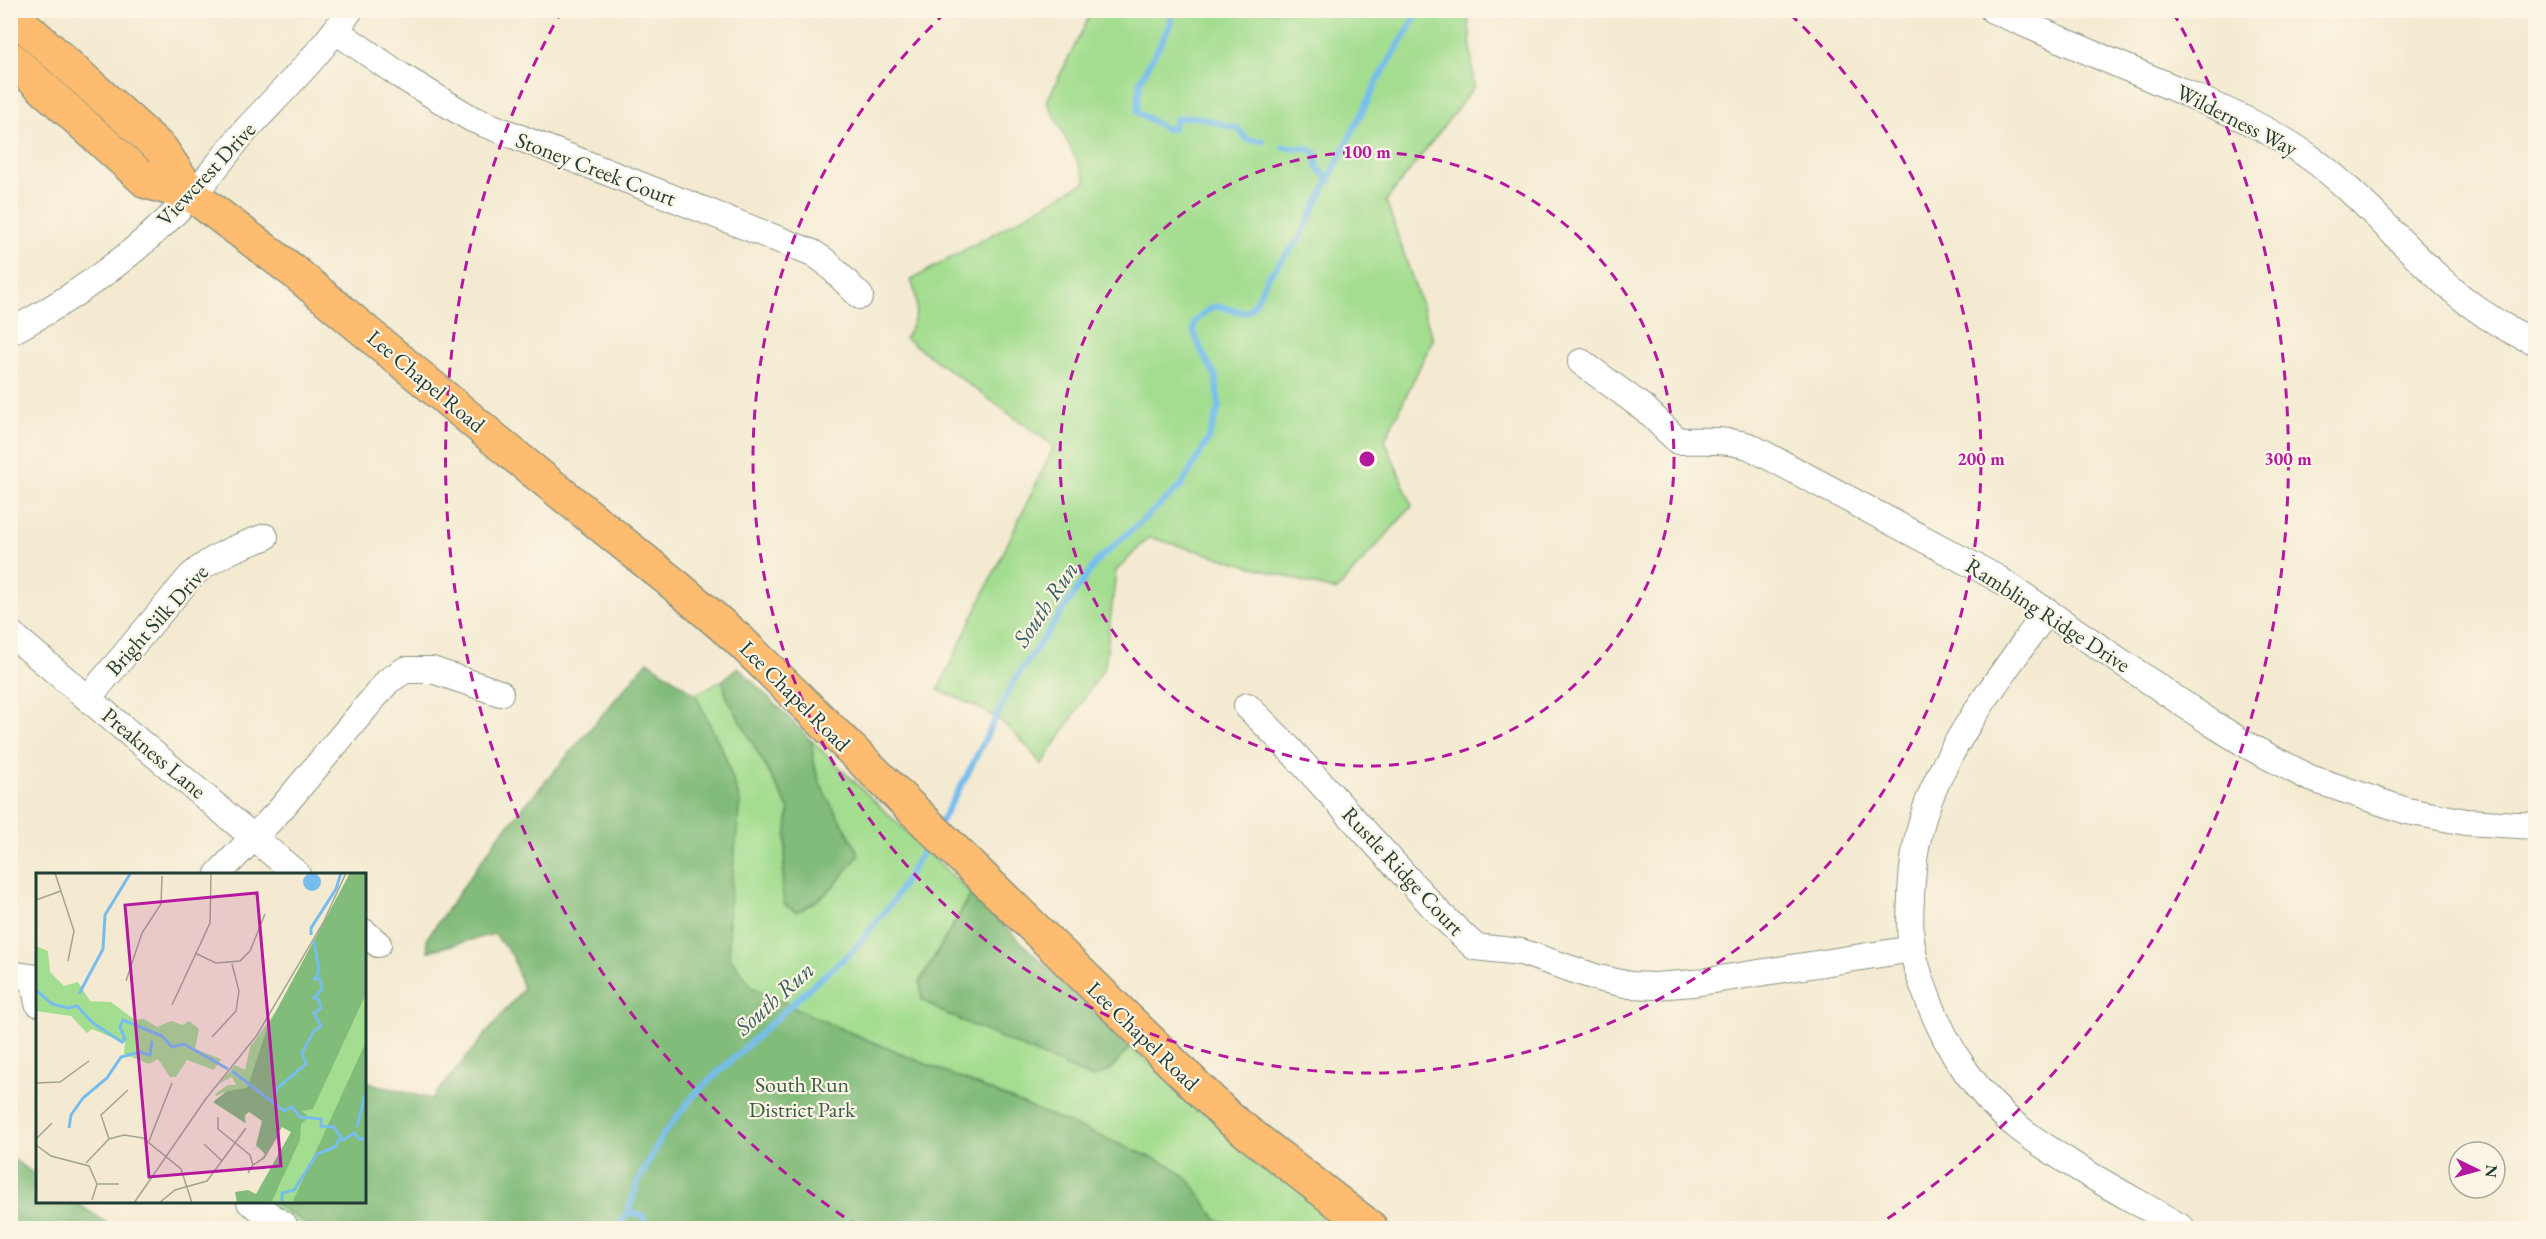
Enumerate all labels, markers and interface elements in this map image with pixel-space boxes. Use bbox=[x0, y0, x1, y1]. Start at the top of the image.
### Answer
street label: Wilderness Way bbox=[2171, 77, 2303, 163]
street label: Viewcrest Drive bbox=[150, 115, 262, 232]
street label: Stoney Creek Court bbox=[512, 125, 680, 213]
text: 100 m bbox=[1343, 140, 1391, 163]
street label: Lee Chapel Road bbox=[361, 323, 492, 439]
text: 200 m bbox=[1957, 447, 2005, 470]
text: 300 m bbox=[2264, 447, 2312, 470]
centre of rings bbox=[1357, 449, 1377, 469]
street label: Rambling Ridge Drive bbox=[1960, 551, 2136, 679]
water label: South Run bbox=[1005, 555, 1085, 654]
street label: Bright Silk Drive bbox=[99, 558, 215, 682]
street label: Lee Chapel Road bbox=[733, 634, 857, 758]
street label: Preakness Lane bbox=[96, 701, 213, 805]
street label: Rustle Ridge Court bbox=[1336, 800, 1470, 942]
inset map bbox=[36, 873, 366, 1203]
water label: South Run bbox=[727, 954, 820, 1042]
street label: Lee Chapel Road bbox=[1081, 975, 1206, 1098]
park label: South Run District Park bbox=[749, 1070, 856, 1124]
north arrow bbox=[2447, 1140, 2507, 1200]
text: N bbox=[2480, 1164, 2502, 1179]

